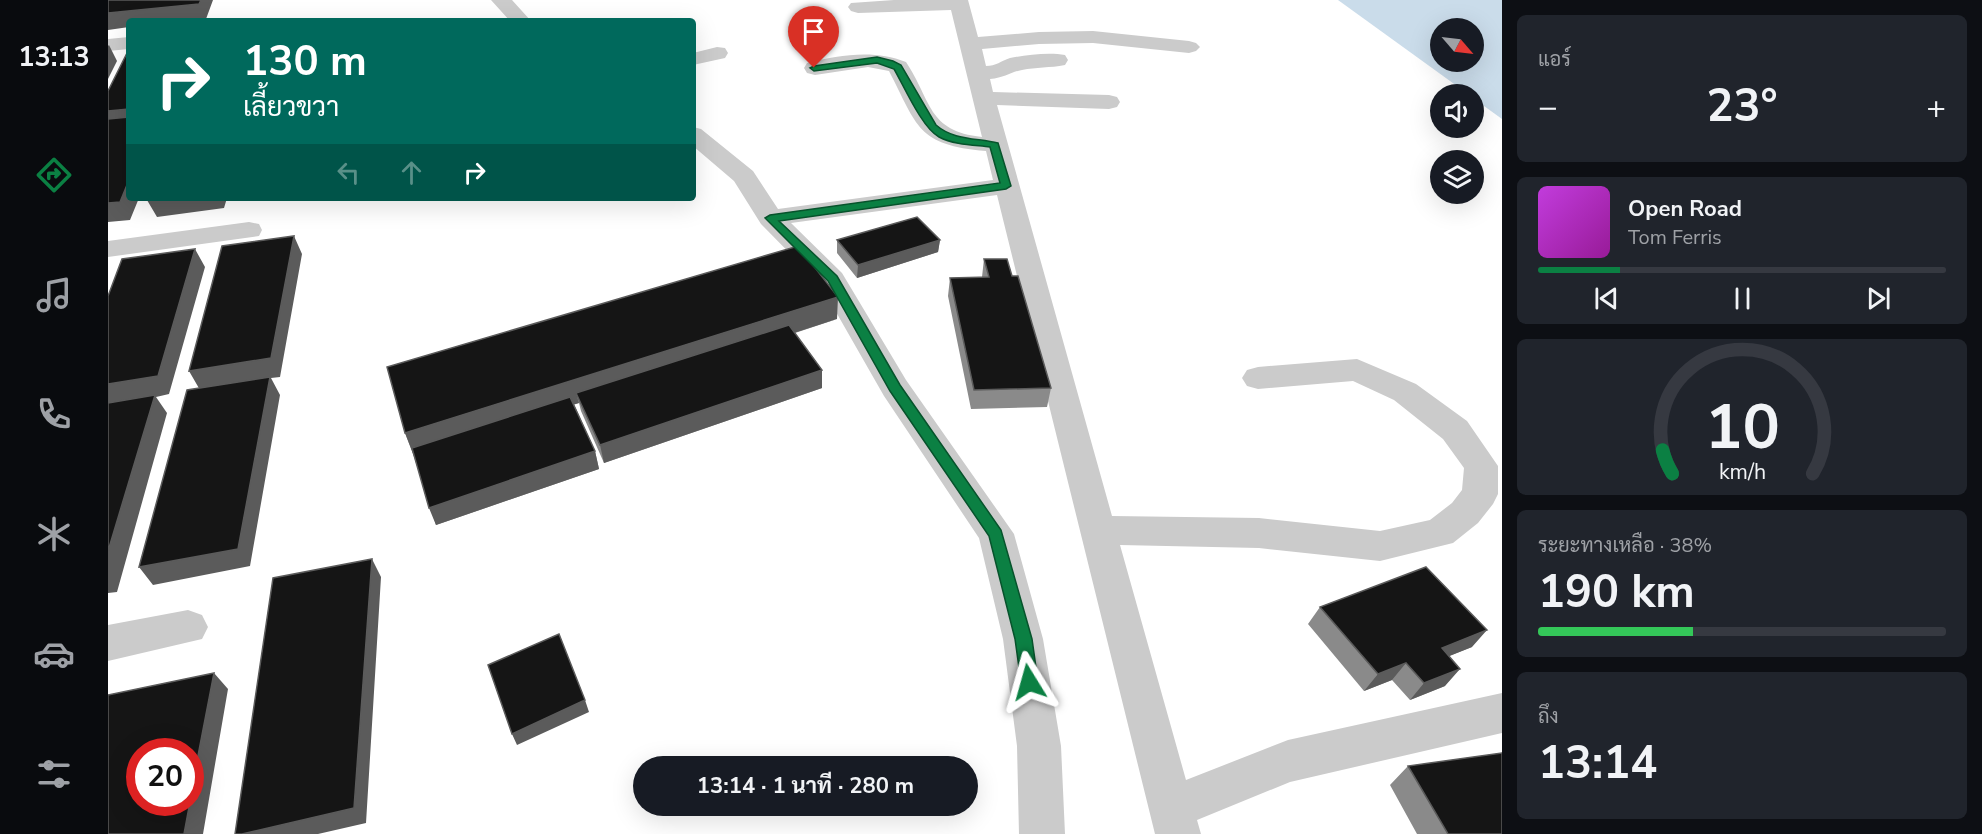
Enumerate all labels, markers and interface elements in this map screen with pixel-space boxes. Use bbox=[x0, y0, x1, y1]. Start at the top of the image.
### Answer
pin bbox=[788, 6, 839, 68]
icon: arrive bbox=[797, 15, 830, 48]
north arrow bbox=[1430, 18, 1484, 72]
map controls bbox=[1430, 18, 1484, 204]
text: 130 m bbox=[243, 33, 367, 90]
text: 13:13 bbox=[18, 39, 90, 76]
icon: right bbox=[144, 42, 222, 120]
text: แอร์ bbox=[1538, 46, 1571, 73]
text: 23° bbox=[1706, 76, 1778, 137]
button: sound bbox=[1430, 84, 1484, 138]
text: − bbox=[1538, 85, 1558, 130]
text: + bbox=[1926, 85, 1946, 130]
text: เลี้ยวขวา bbox=[243, 89, 339, 126]
button: layers bbox=[1430, 150, 1484, 204]
icon: directions bbox=[33, 154, 75, 196]
icon: left bbox=[332, 156, 365, 189]
icon: ahead bbox=[395, 156, 428, 189]
icon: right bbox=[458, 156, 491, 189]
text: Open Road bbox=[1628, 194, 1742, 224]
text: Tom Ferris bbox=[1628, 224, 1722, 251]
icon: music bbox=[33, 274, 75, 316]
icon: previous bbox=[1590, 282, 1623, 315]
icon: pause bbox=[1726, 282, 1759, 315]
icon: next bbox=[1862, 282, 1895, 315]
text: 10 bbox=[1705, 385, 1779, 470]
icon: phone bbox=[33, 393, 75, 435]
text: km/h bbox=[1718, 457, 1766, 487]
icon: climate bbox=[33, 513, 75, 555]
text: ระยะทางเหลือ · 38% bbox=[1538, 532, 1712, 559]
text: 190 km bbox=[1538, 562, 1695, 623]
icon: car bbox=[33, 633, 75, 675]
position arrow bbox=[997, 650, 1061, 714]
text: ถึง bbox=[1538, 703, 1559, 730]
text: 13:14 bbox=[1538, 733, 1657, 794]
speed limit sign: 20 bbox=[126, 738, 204, 816]
icon: filters bbox=[33, 753, 75, 795]
text: 13:14 · 1 นาที · 280 m bbox=[697, 771, 914, 801]

